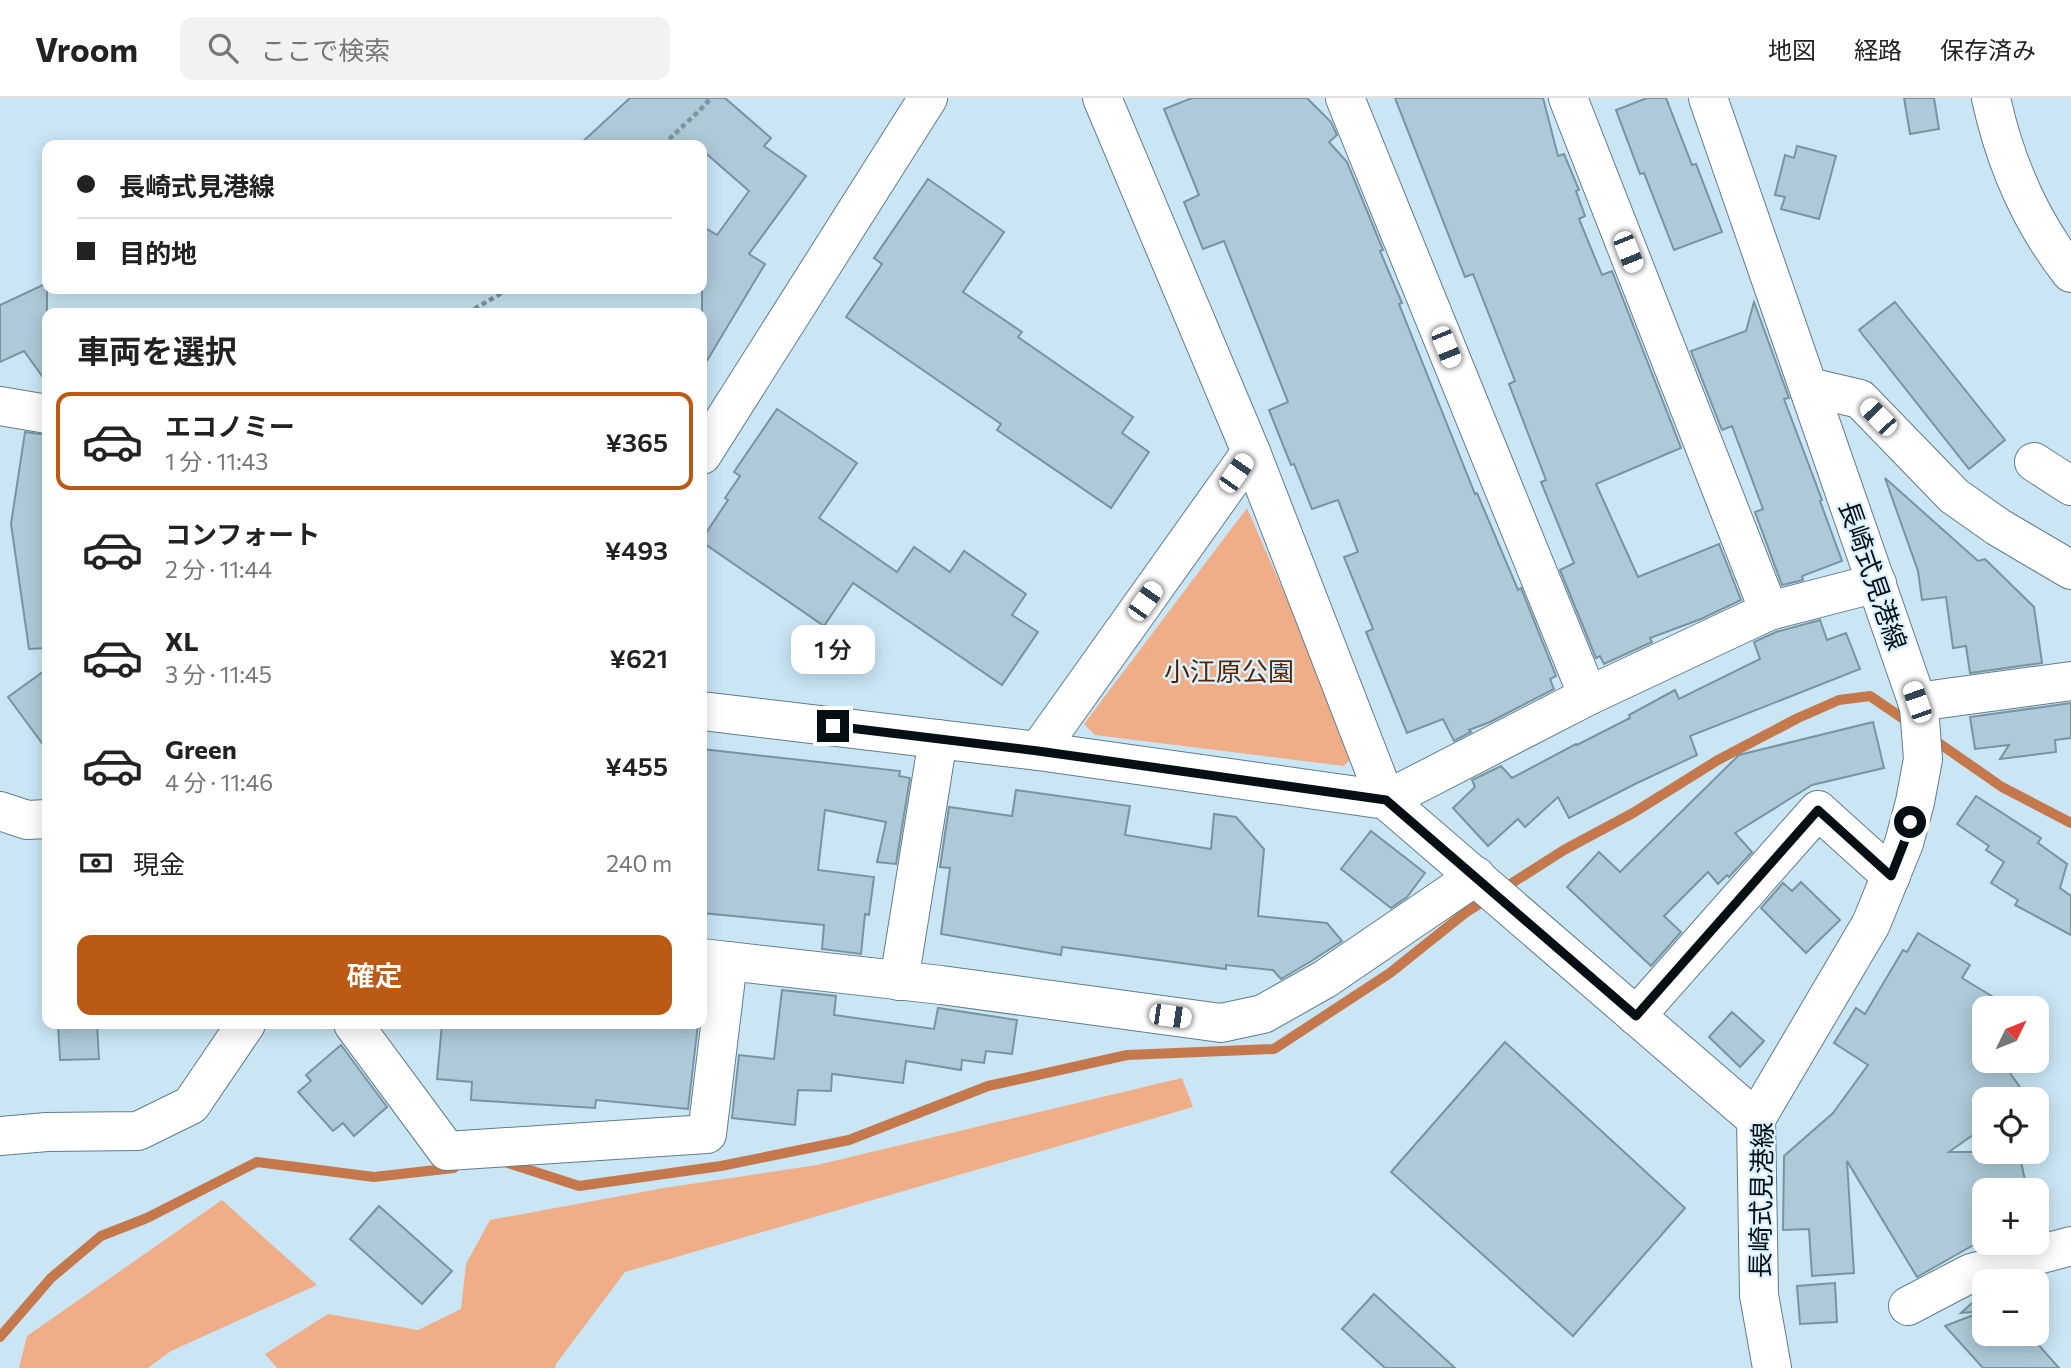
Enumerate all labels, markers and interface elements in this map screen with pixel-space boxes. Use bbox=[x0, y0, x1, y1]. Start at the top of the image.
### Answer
search box bbox=[180, 17, 670, 80]
text: Vroom bbox=[35, 28, 138, 69]
icon: search bbox=[204, 29, 242, 67]
text: ここで検索 bbox=[260, 34, 390, 65]
text: 地図 bbox=[1768, 35, 1816, 64]
text: 経路 bbox=[1854, 35, 1902, 64]
text: 保存済み bbox=[1940, 35, 2036, 64]
text: 長崎式見港線 bbox=[119, 170, 275, 201]
car bbox=[1611, 229, 1646, 275]
text: 目的地 bbox=[119, 237, 197, 268]
car bbox=[1429, 324, 1464, 370]
text: 車両を選択 bbox=[77, 330, 237, 370]
car bbox=[1856, 395, 1901, 439]
icon: car bbox=[81, 410, 144, 473]
text: エコノミー bbox=[165, 410, 295, 441]
text: ¥365 bbox=[605, 426, 668, 457]
text: 1 分 · 11:43 bbox=[165, 447, 269, 475]
car bbox=[1216, 450, 1257, 496]
street label: 長崎式見港線 bbox=[1834, 496, 1914, 654]
icon: car bbox=[81, 518, 144, 581]
text: コンフォート bbox=[165, 518, 320, 549]
text: ¥493 bbox=[605, 534, 668, 565]
text: 2 分 · 11:44 bbox=[165, 555, 272, 583]
car bbox=[1125, 578, 1166, 624]
callout: 1 分 bbox=[791, 624, 875, 674]
text: XL bbox=[165, 625, 199, 656]
icon: car bbox=[81, 626, 144, 689]
text: 1 分 bbox=[814, 635, 852, 663]
text: ¥621 bbox=[610, 642, 668, 673]
park label: 小江原公園 bbox=[1164, 655, 1294, 686]
text: 3 分 · 11:45 bbox=[165, 660, 272, 688]
car bbox=[1901, 679, 1934, 725]
route end bbox=[817, 710, 849, 742]
text: Green bbox=[165, 733, 237, 764]
icon: car bbox=[81, 734, 144, 797]
text: ¥455 bbox=[605, 750, 668, 781]
text: 4 分 · 11:46 bbox=[165, 768, 273, 796]
route start bbox=[1894, 806, 1926, 838]
icon: cash bbox=[77, 844, 115, 882]
text: 現金 bbox=[133, 848, 185, 879]
text: 240 m bbox=[606, 849, 672, 877]
button: 確定 bbox=[77, 935, 672, 1015]
north arrow bbox=[1972, 996, 2049, 1073]
map controls bbox=[1972, 996, 2049, 1346]
car bbox=[1148, 1003, 1193, 1029]
button: locate bbox=[1972, 1087, 2049, 1164]
street label: 長崎式見港線 bbox=[1743, 1122, 1777, 1278]
button: + bbox=[1972, 1178, 2049, 1255]
button: − bbox=[1972, 1269, 2049, 1346]

